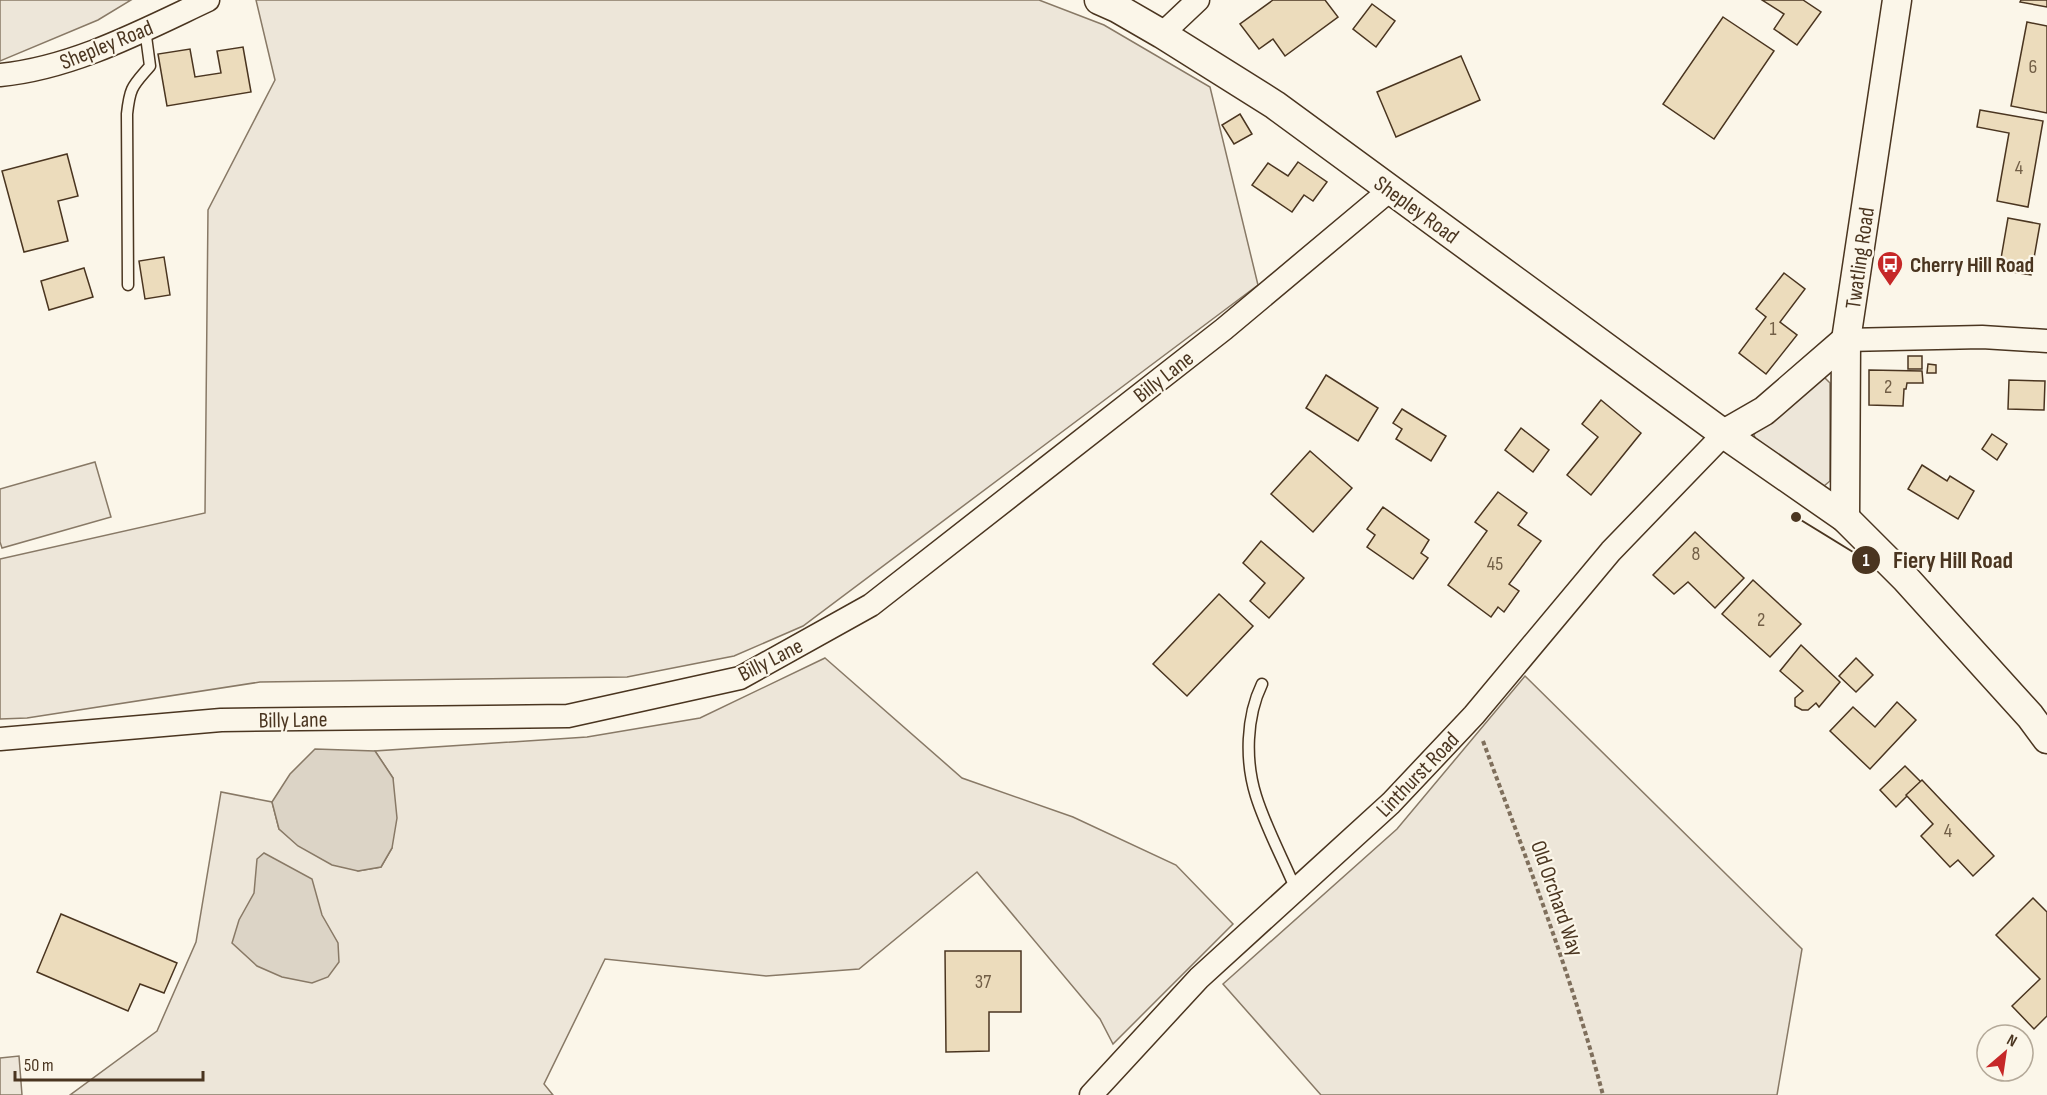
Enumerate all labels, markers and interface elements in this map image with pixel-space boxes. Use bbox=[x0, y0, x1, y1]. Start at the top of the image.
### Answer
street label: Shepley Road bbox=[56, 14, 157, 76]
house number: 6 bbox=[2029, 55, 2037, 79]
house number: 4 bbox=[2015, 156, 2023, 180]
street label: Shepley Road bbox=[1368, 170, 1464, 250]
street label: Twatling Road bbox=[1840, 206, 1881, 311]
bus stop icon: Cherry Hill Road bbox=[1875, 249, 1905, 287]
place label: Cherry Hill Road bbox=[1910, 252, 2034, 279]
house number: 1 bbox=[1770, 317, 1777, 341]
street label: Billy Lane bbox=[1128, 345, 1199, 409]
house number: 2 bbox=[1884, 375, 1892, 399]
callout: Fiery Hill Road bbox=[1851, 539, 2025, 581]
house number: 8 bbox=[1692, 542, 1700, 566]
text: Fiery Hill Road bbox=[1893, 546, 2013, 575]
text: 1 bbox=[1862, 550, 1870, 571]
house number: 45 bbox=[1487, 552, 1503, 576]
house number: 2 bbox=[1757, 608, 1765, 632]
street label: Billy Lane bbox=[734, 633, 808, 688]
street label: Billy Lane bbox=[258, 706, 328, 735]
street label: Linthurst Road bbox=[1371, 727, 1465, 823]
house number: 4 bbox=[1944, 819, 1952, 843]
street label: Old Orchard Way bbox=[1524, 837, 1589, 960]
house number: 37 bbox=[975, 970, 991, 994]
north arrow bbox=[1975, 1023, 2035, 1083]
text: N bbox=[2003, 1031, 2020, 1052]
scale bar bbox=[15, 1044, 202, 1082]
text: 50 m bbox=[24, 1055, 54, 1076]

